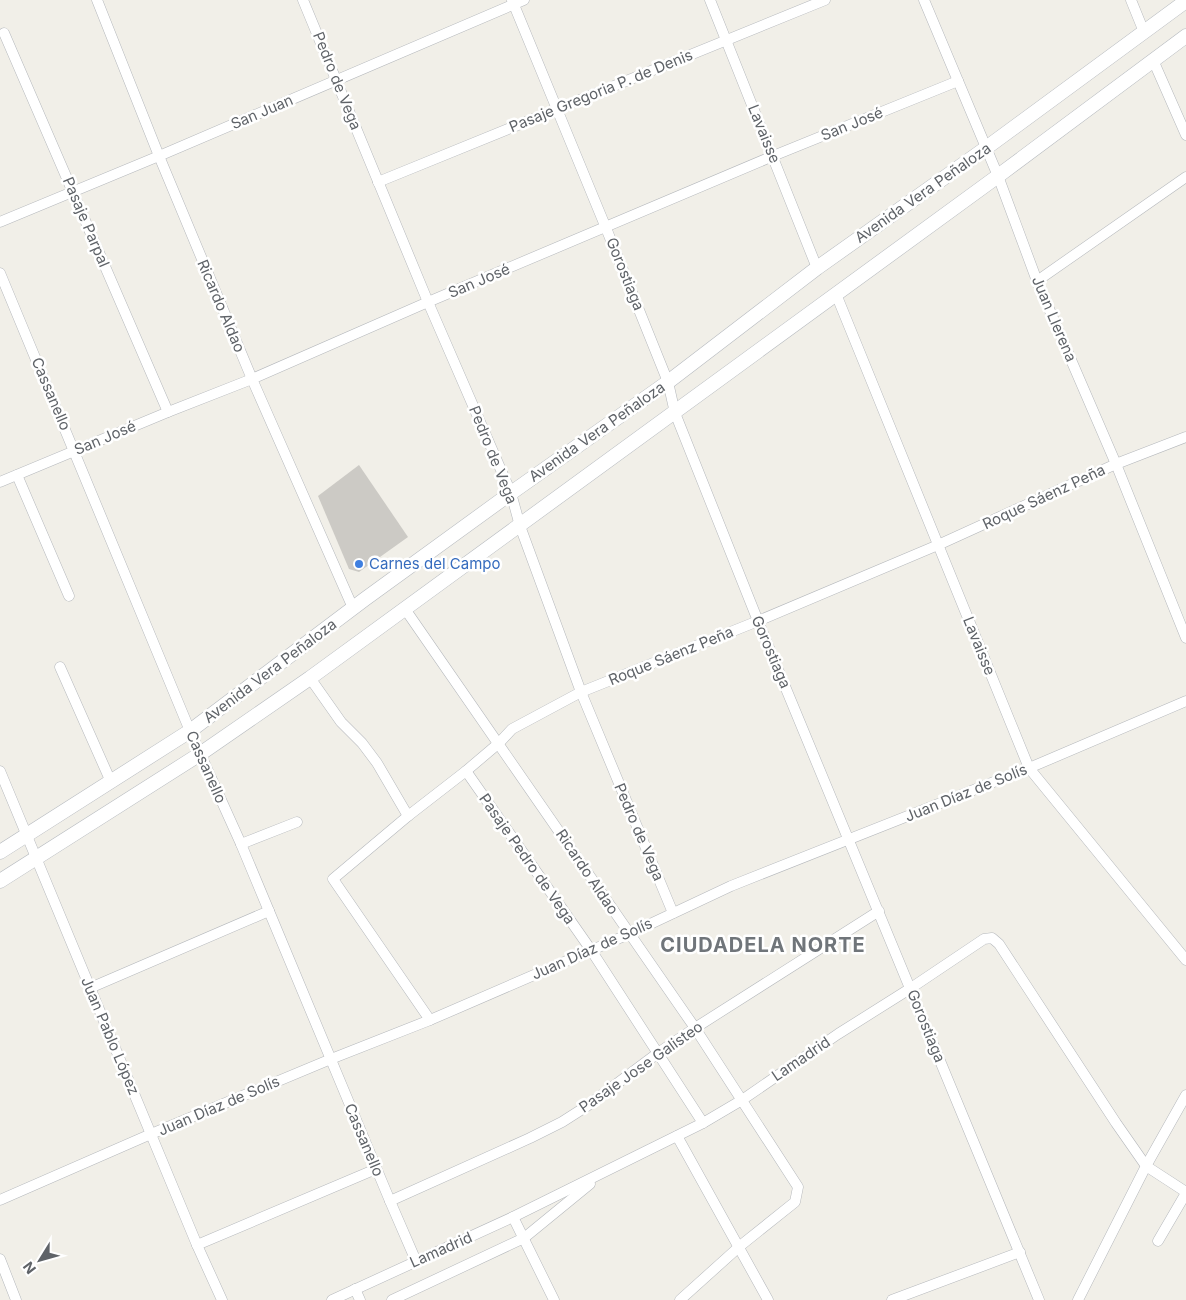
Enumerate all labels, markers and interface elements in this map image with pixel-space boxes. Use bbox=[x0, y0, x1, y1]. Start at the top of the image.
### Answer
street label: Pedro de Vega bbox=[309, 29, 366, 133]
street label: Pasaje Gregoria P. de Denis bbox=[506, 45, 695, 136]
street label: San Juan bbox=[228, 90, 296, 133]
street label: Lavaisse bbox=[744, 102, 785, 166]
street label: San José bbox=[818, 102, 886, 145]
street label: Avenida Vera Peñaloza bbox=[851, 138, 994, 247]
street label: Pasaje Parpal bbox=[59, 174, 114, 270]
street label: Gorostiaga bbox=[602, 235, 649, 313]
street label: Ricardo Aldao bbox=[193, 257, 250, 355]
street label: San José bbox=[445, 259, 513, 302]
street label: Juan Llerena bbox=[1028, 273, 1081, 365]
street label: Cassanello bbox=[28, 354, 75, 433]
street label: Avenida Vera Peñaloza bbox=[525, 377, 668, 486]
street label: Pedro de Vega bbox=[465, 403, 522, 507]
street label: San José bbox=[71, 416, 139, 459]
street label: Roque Sáenz Peña bbox=[979, 460, 1108, 533]
place label: Carnes del Campo bbox=[369, 554, 500, 573]
marker: Carnes del Campo bbox=[353, 558, 365, 570]
street label: Gorostiaga bbox=[748, 613, 795, 691]
street label: Avenida Vera Peñaloza bbox=[199, 614, 340, 727]
street label: Lavaisse bbox=[959, 614, 1000, 678]
street label: Roque Sáenz Peña bbox=[606, 622, 736, 689]
street label: Cassanello bbox=[182, 728, 231, 806]
street label: Juan Díaz de Solís bbox=[902, 759, 1030, 826]
street label: Pedro de Vega bbox=[610, 780, 669, 883]
street label: Pasaje Pedro de Vega bbox=[475, 790, 580, 928]
street label: Ricardo Aldao bbox=[552, 825, 623, 918]
street label: Juan Díaz de Solís bbox=[528, 913, 655, 984]
district label: CIUDADELA NORTE bbox=[660, 933, 866, 957]
street label: Juan Pablo López bbox=[77, 974, 144, 1098]
street label: Gorostiaga bbox=[903, 987, 950, 1065]
street label: Pasaje Jose Galisteo bbox=[575, 1017, 706, 1116]
street label: Lamadrid bbox=[768, 1032, 834, 1085]
street label: Juan Díaz de Solís bbox=[155, 1071, 283, 1140]
street label: Cassanello bbox=[341, 1100, 388, 1179]
street label: Lamadrid bbox=[407, 1227, 475, 1272]
north arrow bbox=[15, 1235, 65, 1285]
text: N bbox=[19, 1259, 39, 1278]

